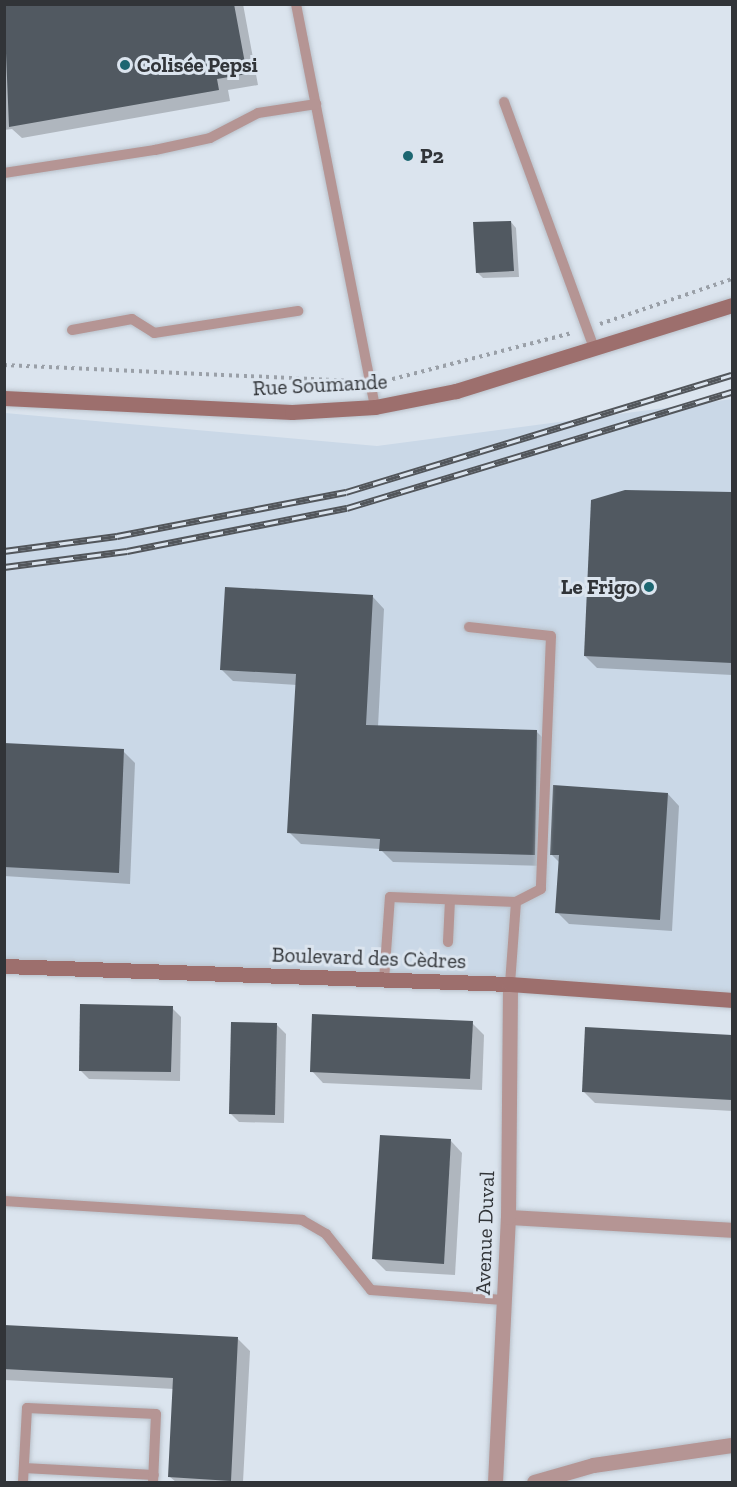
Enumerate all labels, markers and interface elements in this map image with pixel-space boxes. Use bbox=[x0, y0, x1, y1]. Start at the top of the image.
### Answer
place label: Colisée Pepsi bbox=[137, 52, 258, 78]
marker: Colisée Pepsi bbox=[118, 58, 132, 72]
place label: P2 bbox=[420, 143, 444, 169]
marker: P2 bbox=[401, 149, 415, 163]
street label: Rue Soumande bbox=[252, 369, 388, 401]
place label: Le Frigo bbox=[561, 574, 637, 600]
marker: Le Frigo bbox=[642, 580, 656, 594]
street label: Boulevard des Cèdres bbox=[271, 942, 467, 974]
street label: Avenue Duval bbox=[470, 1171, 500, 1295]

